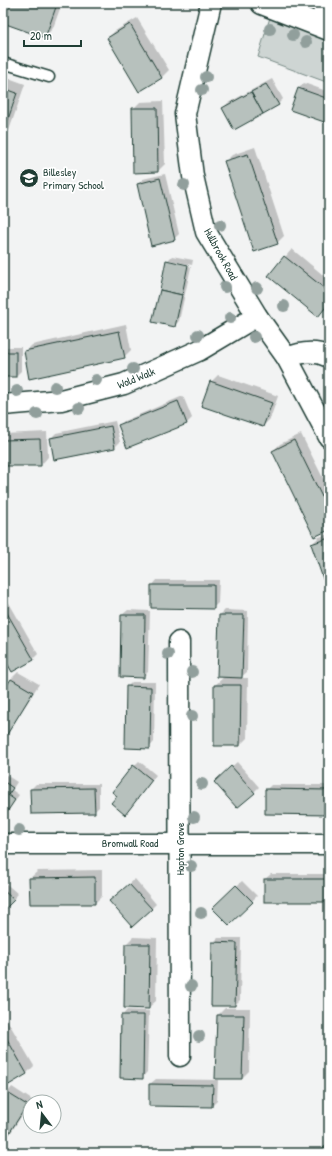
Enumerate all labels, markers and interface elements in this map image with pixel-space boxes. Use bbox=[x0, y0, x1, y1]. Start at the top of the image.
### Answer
scale bar bbox=[24, 22, 81, 48]
text: 20 m bbox=[30, 27, 52, 44]
place label: Billesley Primary School bbox=[43, 165, 104, 192]
school or university icon: Billesley Primary School bbox=[18, 167, 40, 189]
street label: Hullbrook Road bbox=[201, 226, 241, 283]
street label: Wold Walk bbox=[115, 364, 157, 392]
street label: Hopton Grove bbox=[173, 822, 187, 875]
street label: Bromwall Road bbox=[102, 836, 159, 850]
north arrow bbox=[22, 1094, 62, 1134]
text: N bbox=[34, 1097, 44, 1112]

